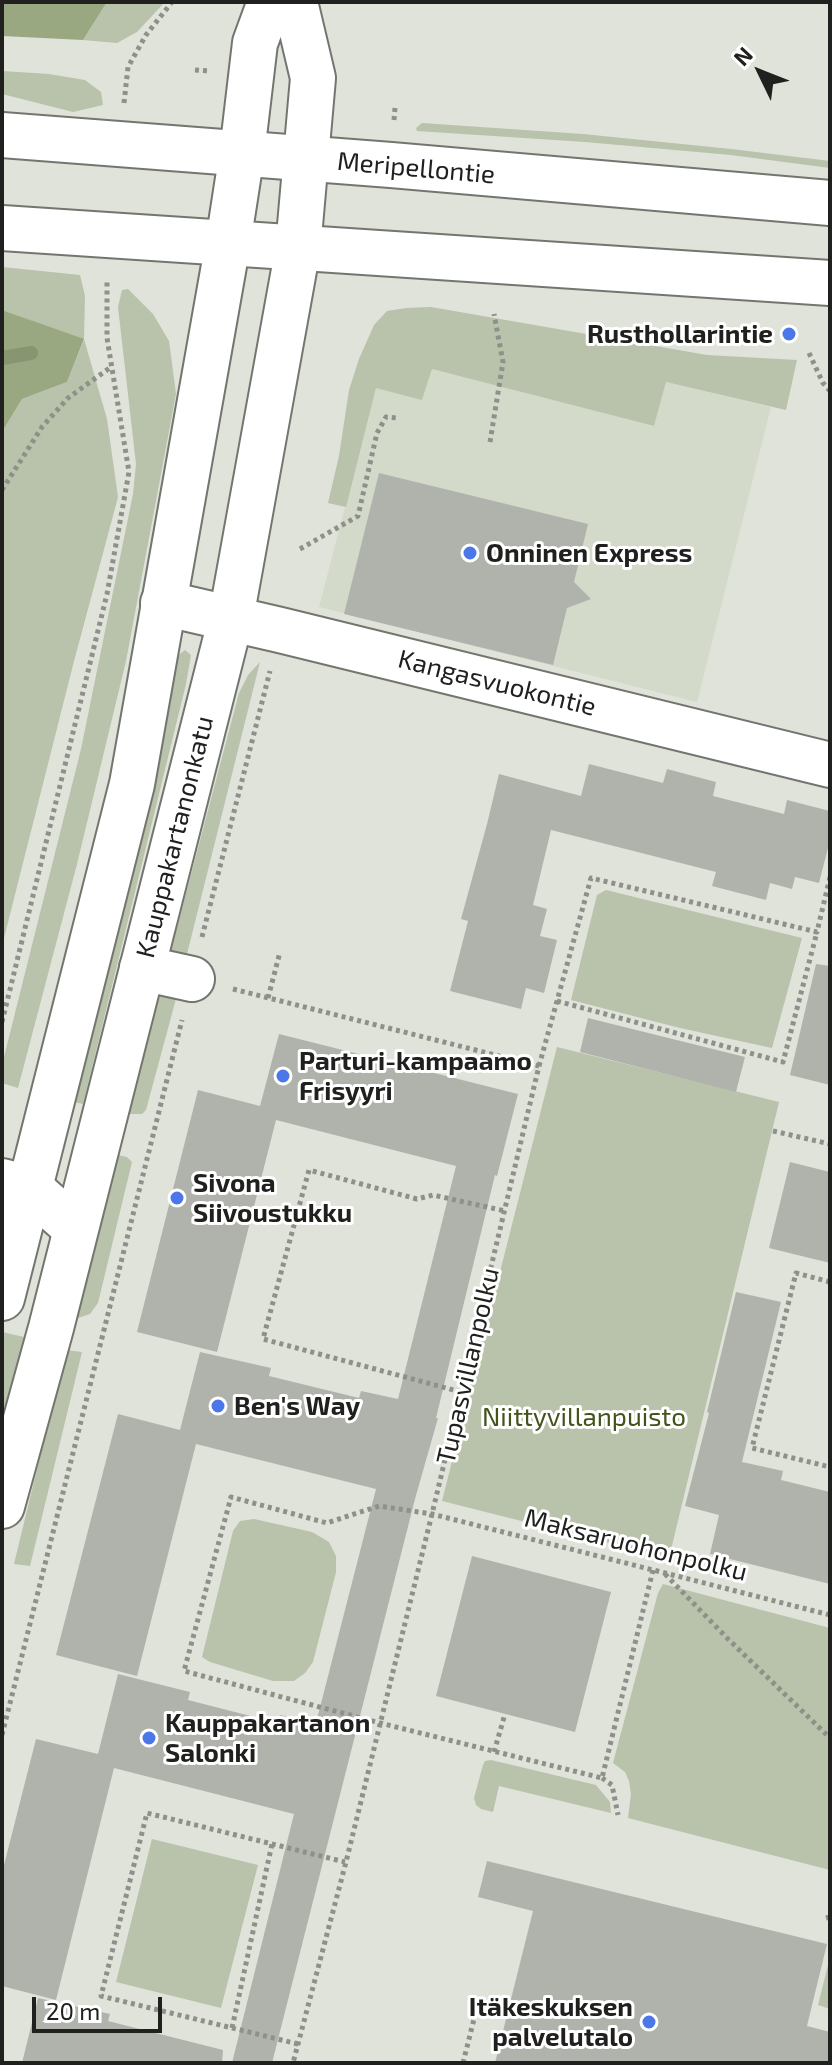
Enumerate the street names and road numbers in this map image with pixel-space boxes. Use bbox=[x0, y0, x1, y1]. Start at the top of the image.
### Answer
street label: Meripellontie bbox=[336, 146, 496, 190]
street label: Kangasvuokontie bbox=[395, 643, 599, 723]
street label: Kauppakartanonkatu bbox=[130, 713, 220, 961]
street label: Tupasvillanpolku bbox=[430, 1265, 506, 1467]
street label: Maksaruohonpolku bbox=[521, 1502, 751, 1588]

